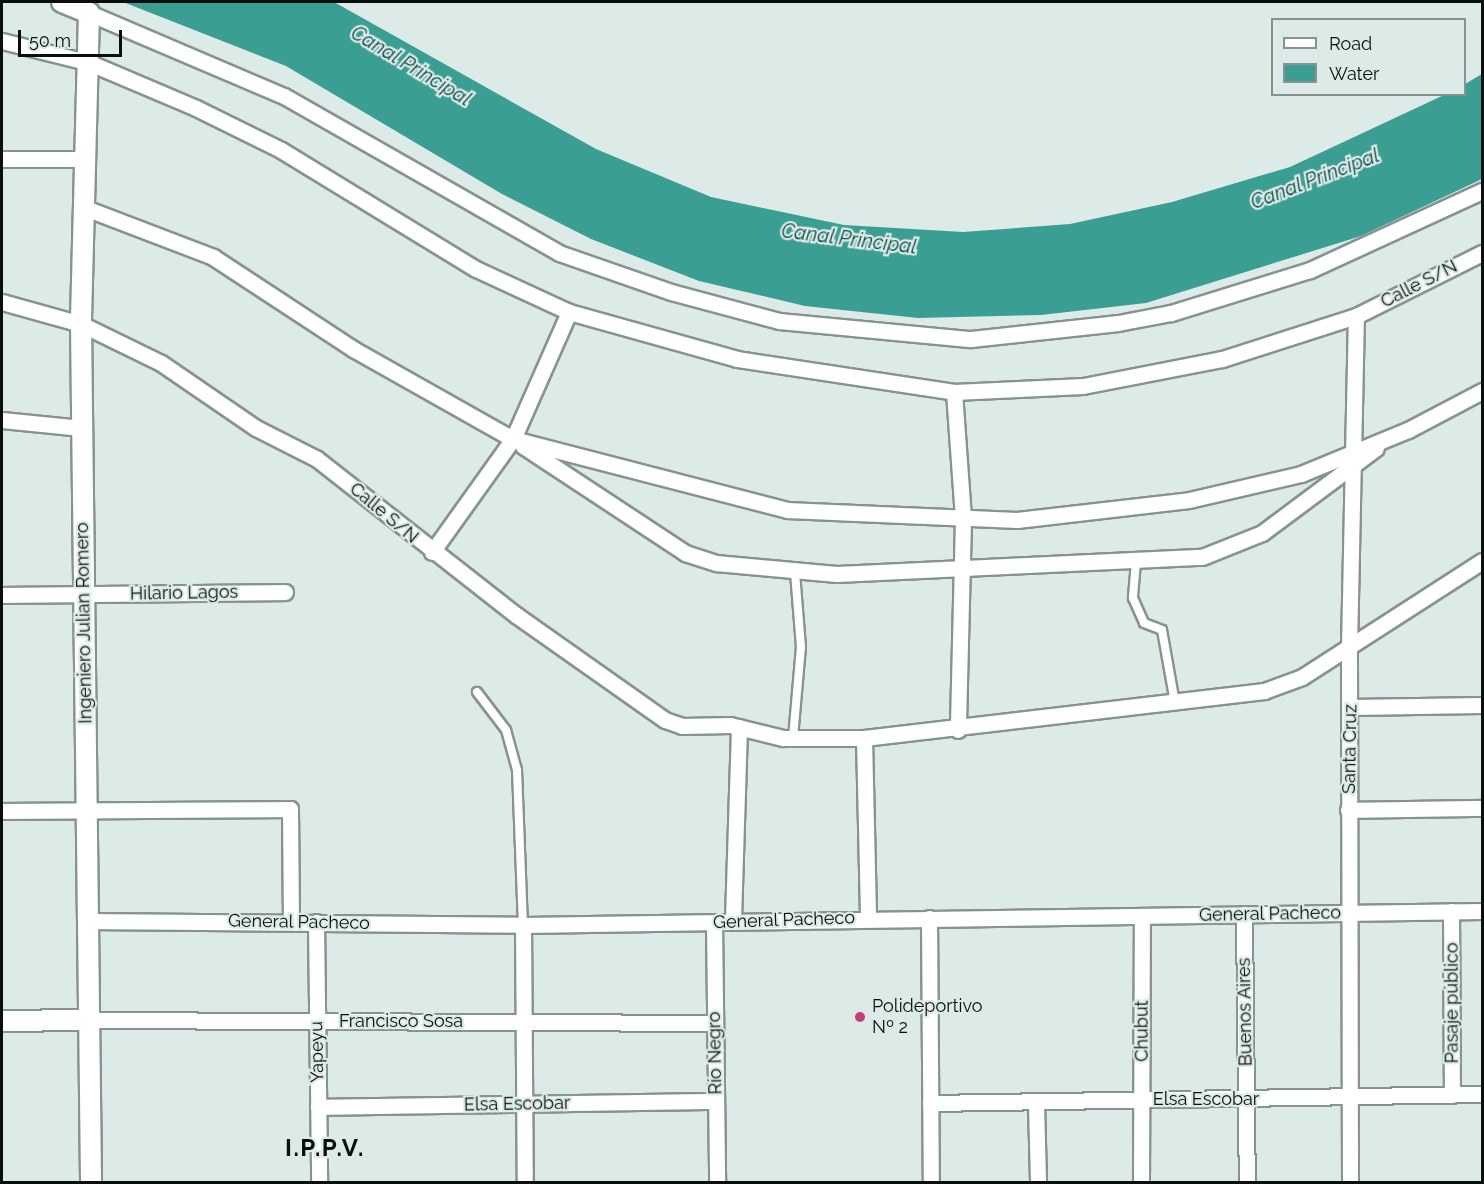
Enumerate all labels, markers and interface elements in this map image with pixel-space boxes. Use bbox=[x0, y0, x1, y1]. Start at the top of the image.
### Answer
scale bar bbox=[21, 18, 124, 56]
legend bbox=[1271, 18, 1466, 96]
water label: Canal Principal bbox=[346, 21, 476, 111]
text: 50 m bbox=[29, 30, 71, 51]
text: Road bbox=[1329, 33, 1372, 54]
text: Water bbox=[1329, 63, 1379, 84]
water label: Canal Principal bbox=[1247, 143, 1383, 215]
water label: Canal Principal bbox=[780, 219, 918, 259]
street label: Calle S/N bbox=[1377, 256, 1461, 312]
street label: Calle S/N bbox=[345, 478, 423, 548]
street label: Ingeniero Julian Romero bbox=[71, 522, 97, 724]
street label: Hilario Lagos bbox=[130, 581, 238, 605]
street label: Santa Cruz bbox=[1338, 704, 1362, 794]
street label: General Pacheco bbox=[1199, 902, 1341, 926]
street label: General Pacheco bbox=[712, 907, 856, 933]
street label: General Pacheco bbox=[228, 910, 370, 934]
street label: Pasaje público bbox=[1441, 943, 1463, 1063]
street label: Buenos Aires bbox=[1233, 957, 1257, 1067]
place label: Polideportivo Nº 2 bbox=[872, 996, 982, 1038]
street label: Chubut bbox=[1131, 1000, 1153, 1062]
street label: Francisco Sosa bbox=[339, 1010, 463, 1032]
marker: Polideportivo Nº 2 bbox=[853, 1010, 867, 1024]
street label: Río Negro bbox=[703, 1011, 727, 1095]
street label: Yapeyu bbox=[306, 1021, 328, 1083]
street label: Elsa Escobar bbox=[1153, 1088, 1259, 1110]
street label: Elsa Escobar bbox=[464, 1092, 570, 1116]
district label: I.P.P.V. bbox=[285, 1134, 365, 1162]

